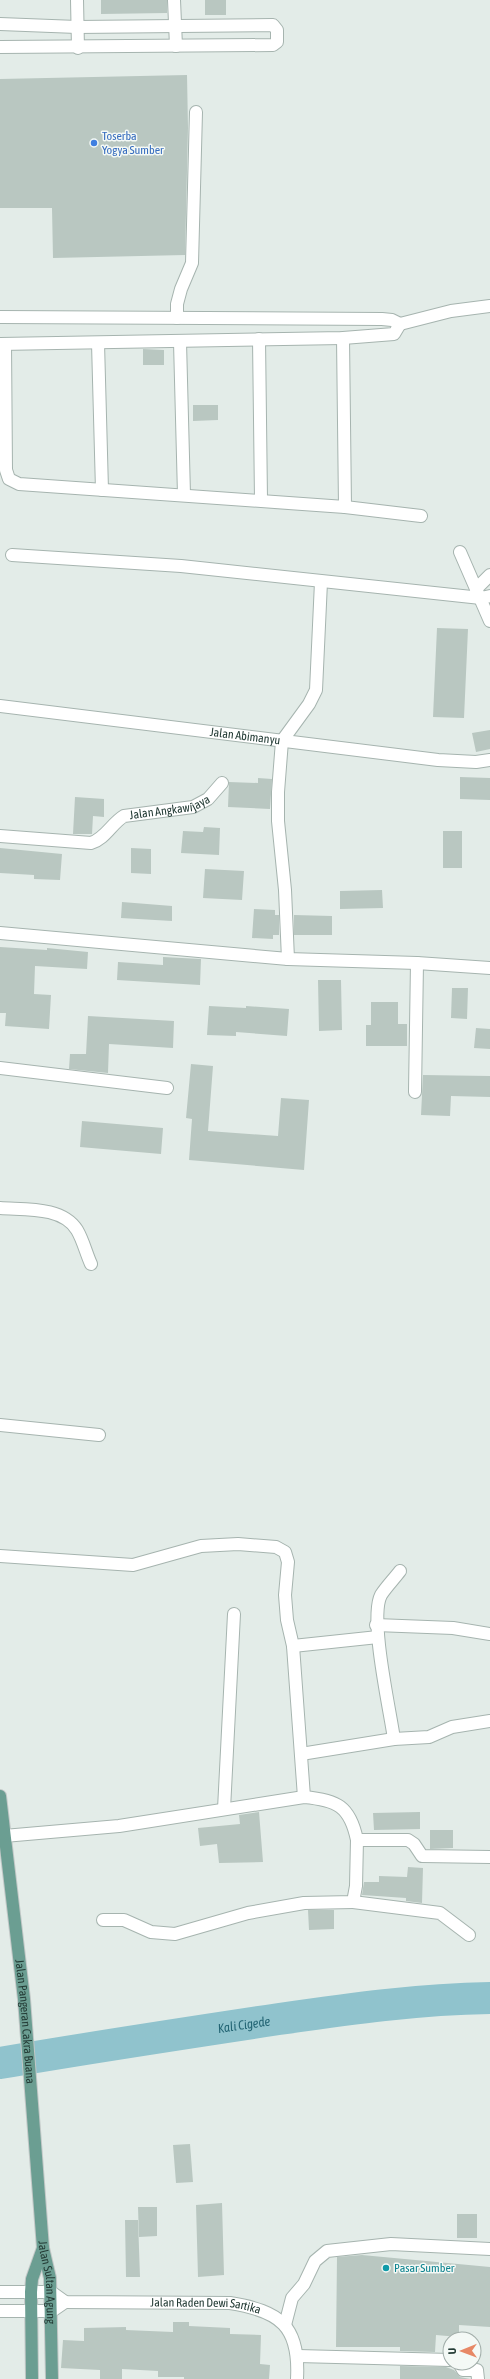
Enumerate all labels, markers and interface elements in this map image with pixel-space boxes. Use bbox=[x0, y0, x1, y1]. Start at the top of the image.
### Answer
place label: Toserba Yogya Sumber bbox=[102, 129, 164, 157]
marker: Toserba Yogya Sumber bbox=[89, 138, 99, 148]
street label: Jalan Abimanyu bbox=[209, 725, 281, 748]
street label: Jalan Angkawijaya bbox=[129, 792, 212, 822]
street label: Jalan Pangeran Cakra Buana bbox=[12, 1959, 37, 2084]
water label: Kali Cigede bbox=[217, 2013, 271, 2036]
street label: Jalan Sultan Agung bbox=[35, 2240, 58, 2325]
place label: Pasar Sumber bbox=[394, 2261, 455, 2275]
marker: Pasar Sumber bbox=[381, 2263, 391, 2273]
street label: Jalan Raden Dewi Sartika bbox=[150, 2296, 263, 2317]
north arrow bbox=[442, 2331, 482, 2371]
text: U bbox=[446, 2348, 458, 2355]

